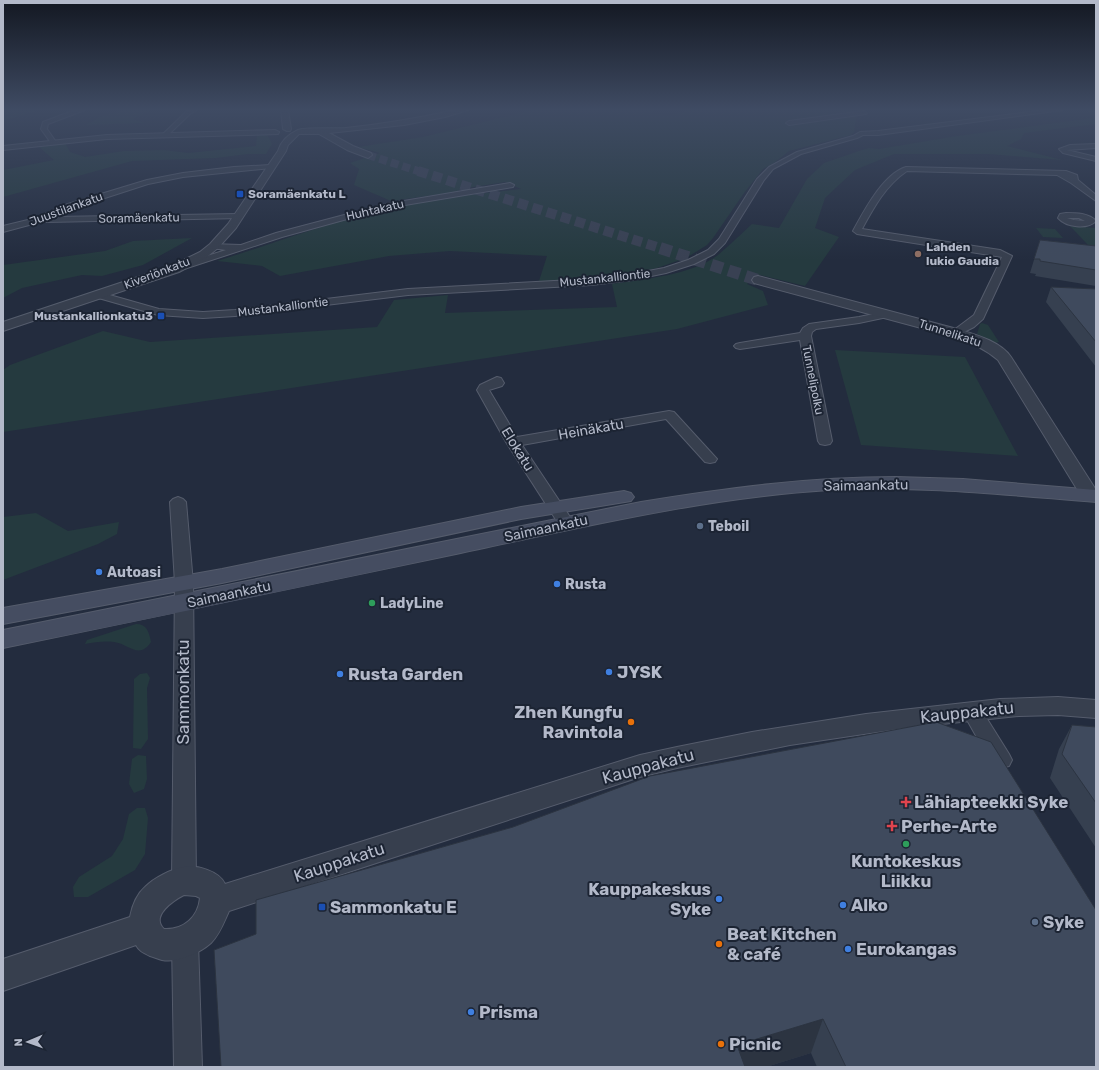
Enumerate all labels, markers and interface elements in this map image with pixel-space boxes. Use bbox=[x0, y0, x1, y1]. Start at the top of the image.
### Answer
place label: Soramäenkatu L bbox=[248, 187, 346, 201]
street label: Juustilankatu bbox=[27, 189, 105, 229]
marker: Soramäenkatu L bbox=[235, 189, 245, 199]
street label: Huhtakatu bbox=[345, 197, 405, 223]
street label: Soramäenkatu bbox=[98, 210, 180, 226]
place label: Lahden lukio Gaudia bbox=[926, 240, 999, 268]
marker: Lahden lukio Gaudia bbox=[913, 249, 923, 259]
street label: Kiveriönkatu bbox=[122, 254, 192, 292]
street label: Mustankalliontie bbox=[559, 266, 651, 290]
street label: Mustankalliontie bbox=[237, 294, 329, 320]
place label: Mustankallionkatu3 bbox=[34, 309, 153, 323]
marker: Mustankallionkatu3 bbox=[156, 311, 166, 321]
street label: Tunnelikatu bbox=[917, 316, 983, 350]
street label: Tunnelipolku bbox=[799, 344, 827, 416]
street label: Heinäkatu bbox=[557, 415, 625, 444]
street label: Elokatu bbox=[497, 424, 538, 474]
street label: Saimaankatu bbox=[823, 476, 909, 495]
street label: Saimaankatu bbox=[503, 511, 589, 546]
place label: Teboil bbox=[708, 518, 749, 535]
marker: Teboil bbox=[695, 521, 705, 531]
place label: Autoasi bbox=[107, 564, 161, 581]
marker: Autoasi bbox=[94, 567, 104, 577]
place label: Rusta bbox=[565, 576, 606, 593]
street label: Saimaankatu bbox=[186, 577, 272, 612]
marker: Rusta bbox=[552, 579, 562, 589]
place label: LadyLine bbox=[380, 595, 444, 612]
marker: LadyLine bbox=[367, 598, 377, 608]
street label: Sammonkatu bbox=[173, 639, 193, 745]
place label: JYSK bbox=[617, 662, 663, 682]
place label: Rusta Garden bbox=[348, 664, 463, 684]
marker: JYSK bbox=[604, 667, 614, 677]
marker: Rusta Garden bbox=[335, 669, 345, 679]
street label: Kauppakatu bbox=[919, 697, 1015, 727]
place label: Zhen Kungfu Ravintola bbox=[514, 702, 623, 742]
marker: Zhen Kungfu Ravintola bbox=[626, 717, 636, 727]
street label: Kauppakatu bbox=[600, 744, 696, 788]
place label: Lähiapteekki Syke bbox=[914, 792, 1068, 812]
marker: Lähiapteekki Syke bbox=[901, 797, 911, 807]
place label: Perhe-Arte bbox=[901, 816, 997, 836]
marker: Perhe-Arte bbox=[886, 820, 898, 832]
street label: Kauppakatu bbox=[291, 838, 387, 886]
marker: Kuntokeskus Liikku bbox=[901, 839, 911, 849]
place label: Kuntokeskus Liikku bbox=[851, 851, 961, 891]
place label: Kauppakeskus Syke bbox=[588, 879, 711, 919]
marker: Kauppakeskus Syke bbox=[714, 894, 724, 904]
place label: Alko bbox=[851, 895, 888, 915]
place label: Sammonkatu E bbox=[330, 897, 457, 917]
marker: Alko bbox=[838, 900, 848, 910]
marker: Sammonkatu E bbox=[317, 902, 327, 912]
place label: Syke bbox=[1043, 912, 1084, 932]
marker: Syke bbox=[1030, 917, 1040, 927]
place label: Beat Kitchen & café bbox=[727, 924, 837, 964]
marker: Beat Kitchen & café bbox=[714, 939, 724, 949]
place label: Eurokangas bbox=[856, 939, 957, 959]
marker: Eurokangas bbox=[843, 944, 853, 954]
place label: Prisma bbox=[479, 1002, 538, 1022]
marker: Prisma bbox=[466, 1007, 476, 1017]
north arrow bbox=[8, 1022, 48, 1062]
place label: Picnic bbox=[729, 1034, 781, 1054]
text: N bbox=[12, 1038, 25, 1047]
marker: Picnic bbox=[716, 1039, 726, 1049]

